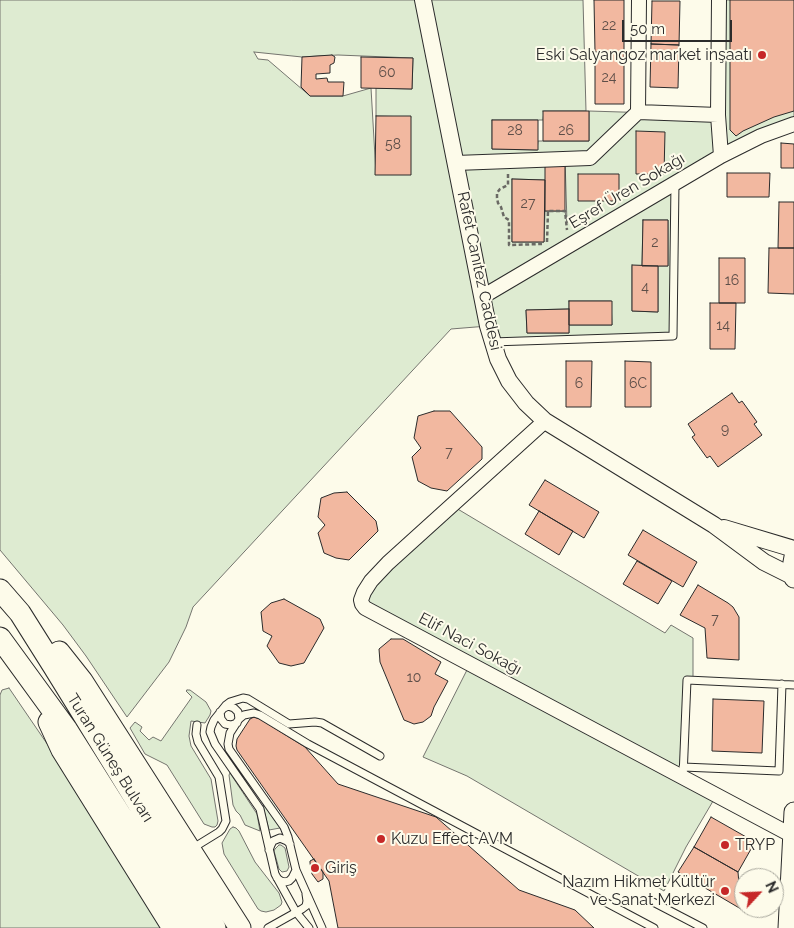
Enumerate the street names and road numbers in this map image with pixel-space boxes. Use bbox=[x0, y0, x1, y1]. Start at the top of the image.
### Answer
street label: Eşref Üren Sokağı bbox=[566, 149, 688, 233]
street label: Rafet Canıtez Caddesi bbox=[453, 190, 505, 352]
street label: Elif Naci Sokağı bbox=[415, 609, 525, 679]
street label: Turan Güneş Bulvarı bbox=[63, 690, 157, 826]

